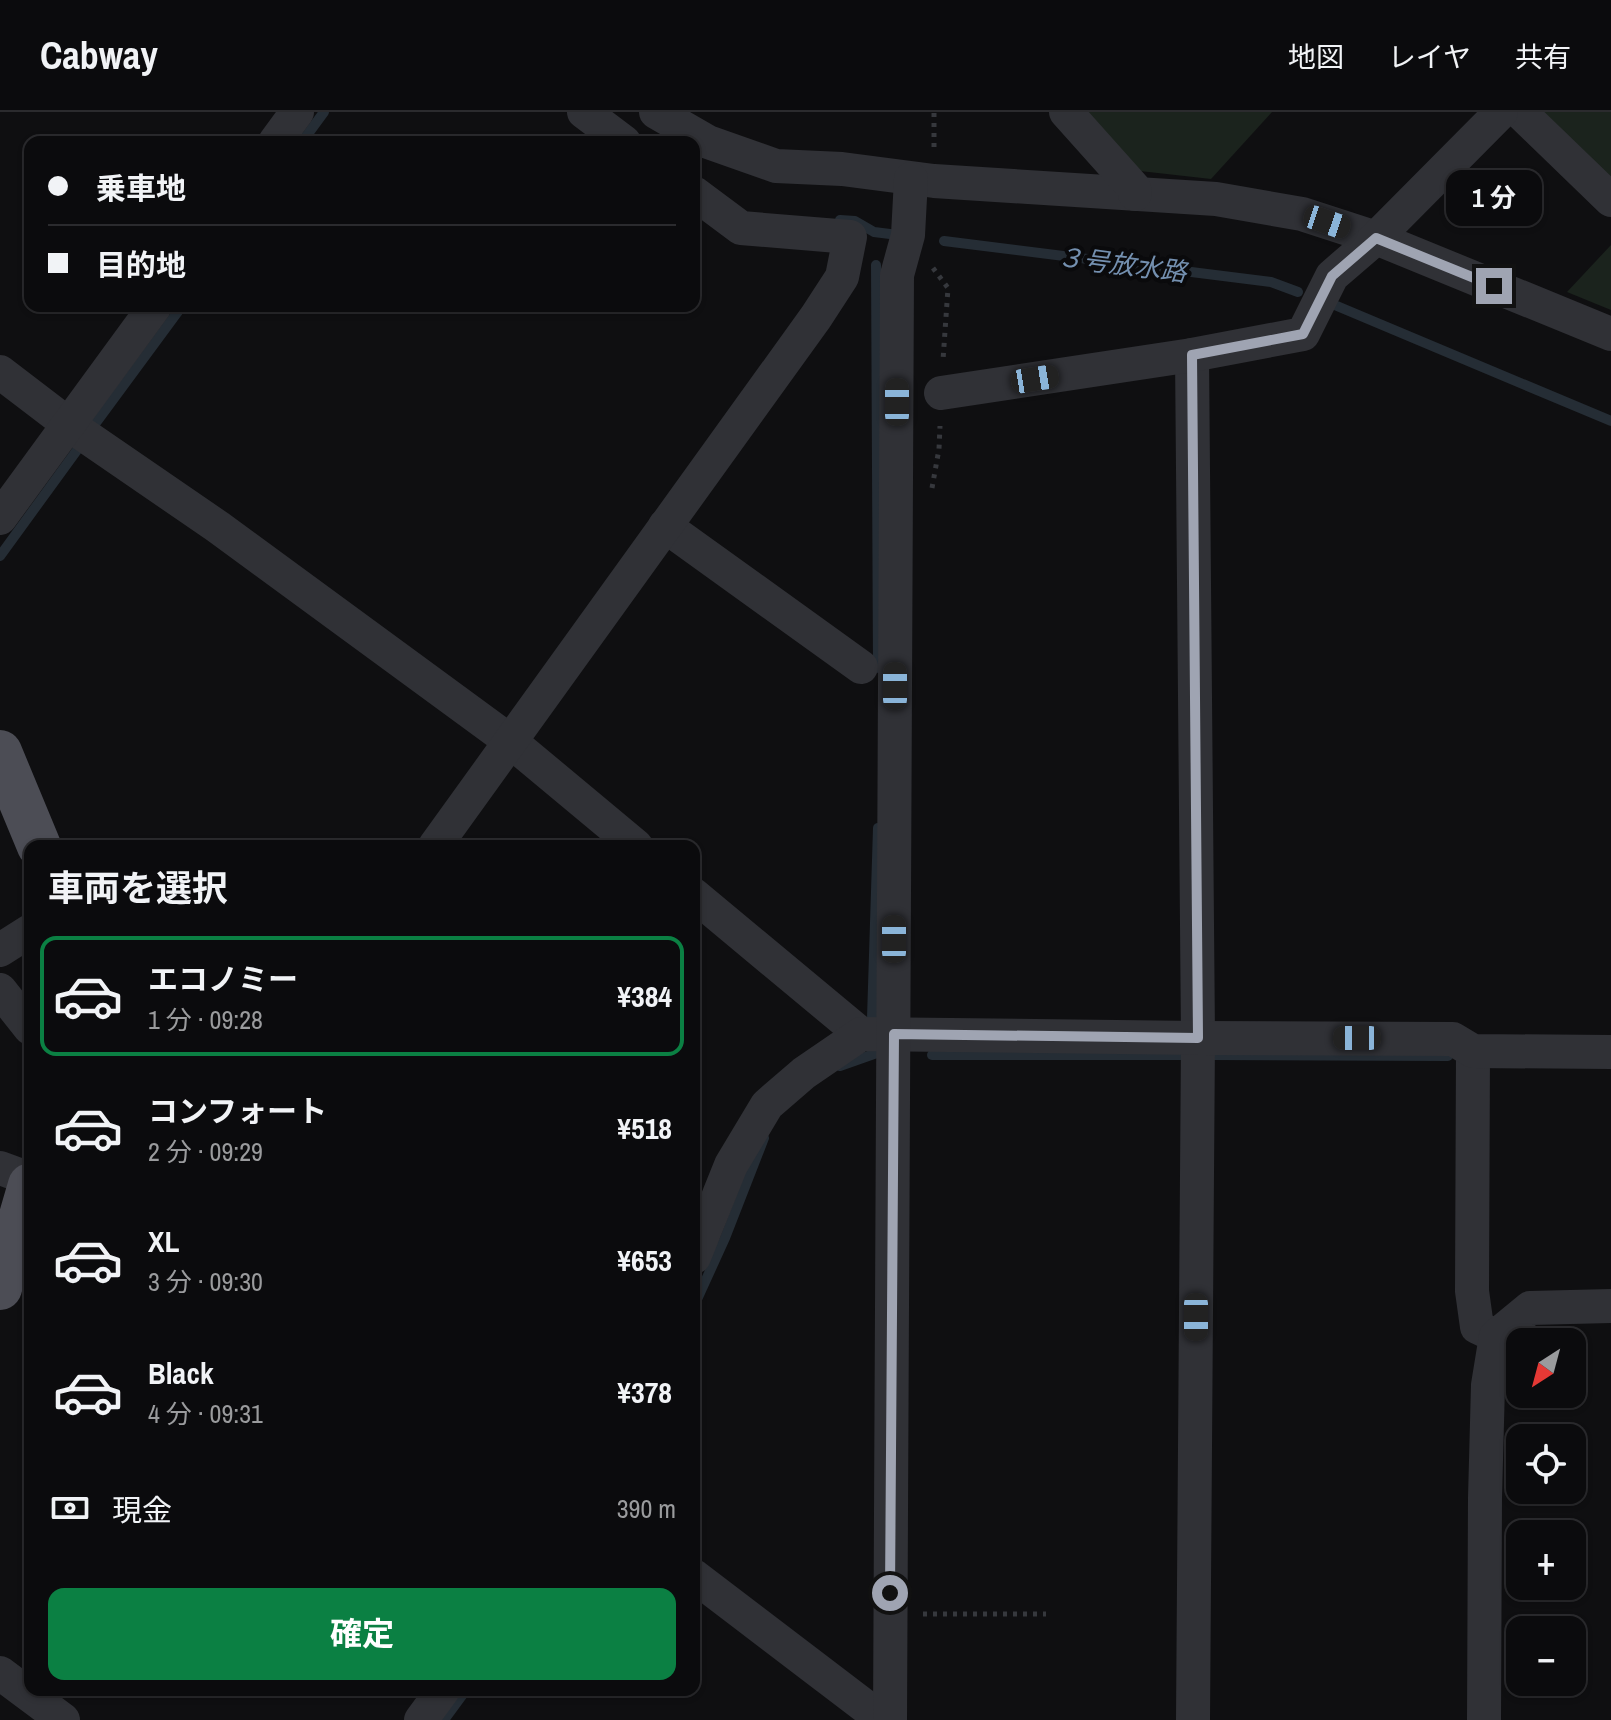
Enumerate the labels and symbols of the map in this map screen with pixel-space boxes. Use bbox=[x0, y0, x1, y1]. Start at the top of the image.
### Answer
callout: 1 分 bbox=[1446, 170, 1542, 226]
car bbox=[1300, 203, 1354, 241]
water label: ３号放水路 bbox=[1055, 239, 1191, 290]
route end bbox=[1476, 268, 1512, 304]
car bbox=[1009, 363, 1061, 395]
car bbox=[885, 378, 909, 426]
car bbox=[883, 662, 907, 710]
car bbox=[882, 915, 906, 963]
car bbox=[1333, 1026, 1381, 1050]
car bbox=[1184, 1293, 1208, 1341]
north arrow bbox=[1506, 1328, 1586, 1408]
route start bbox=[872, 1575, 908, 1611]

